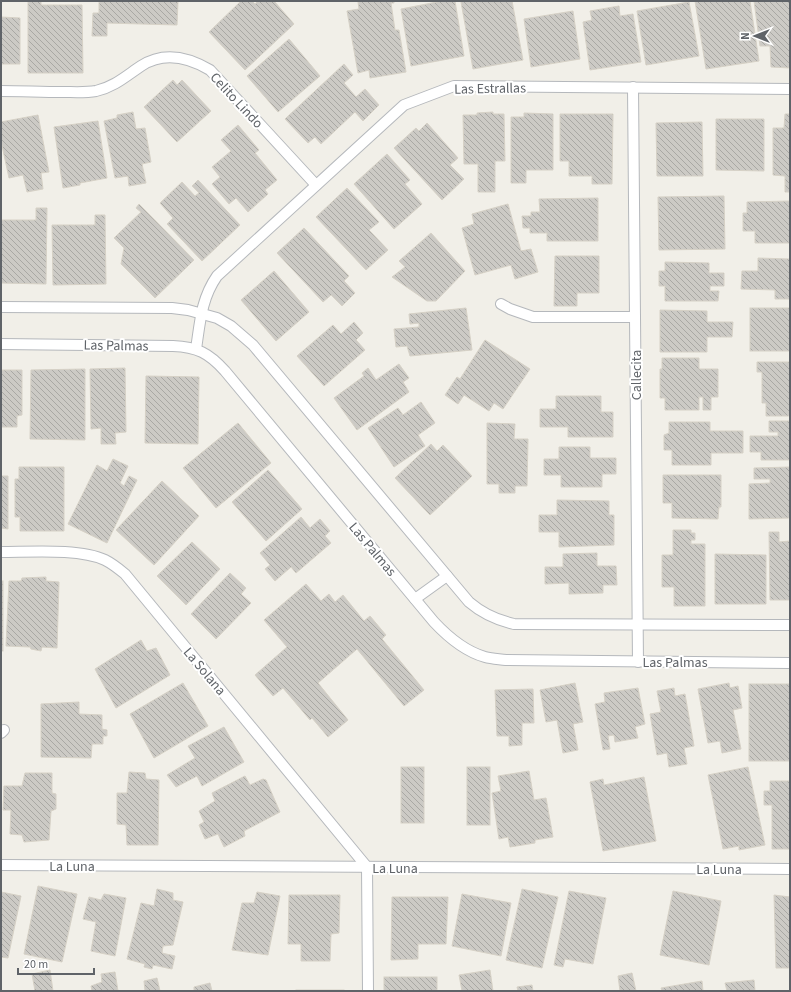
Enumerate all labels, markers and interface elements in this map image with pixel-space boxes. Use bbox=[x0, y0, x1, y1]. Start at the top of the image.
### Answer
north arrow bbox=[735, 16, 775, 56]
text: N bbox=[738, 32, 753, 40]
street label: Celito Lindo bbox=[205, 68, 268, 133]
street label: Las Estrallas bbox=[454, 78, 526, 100]
street label: Las Palmas bbox=[83, 335, 149, 357]
street label: Callecita bbox=[627, 350, 647, 400]
street label: Las Palmas bbox=[344, 518, 401, 581]
street label: La Solana bbox=[178, 643, 230, 700]
street label: Las Palmas bbox=[642, 653, 708, 673]
street label: La Luna bbox=[49, 857, 95, 877]
street label: La Luna bbox=[372, 859, 418, 879]
street label: La Luna bbox=[696, 860, 742, 880]
scale bar bbox=[18, 950, 94, 976]
text: 20 m bbox=[24, 956, 48, 973]

